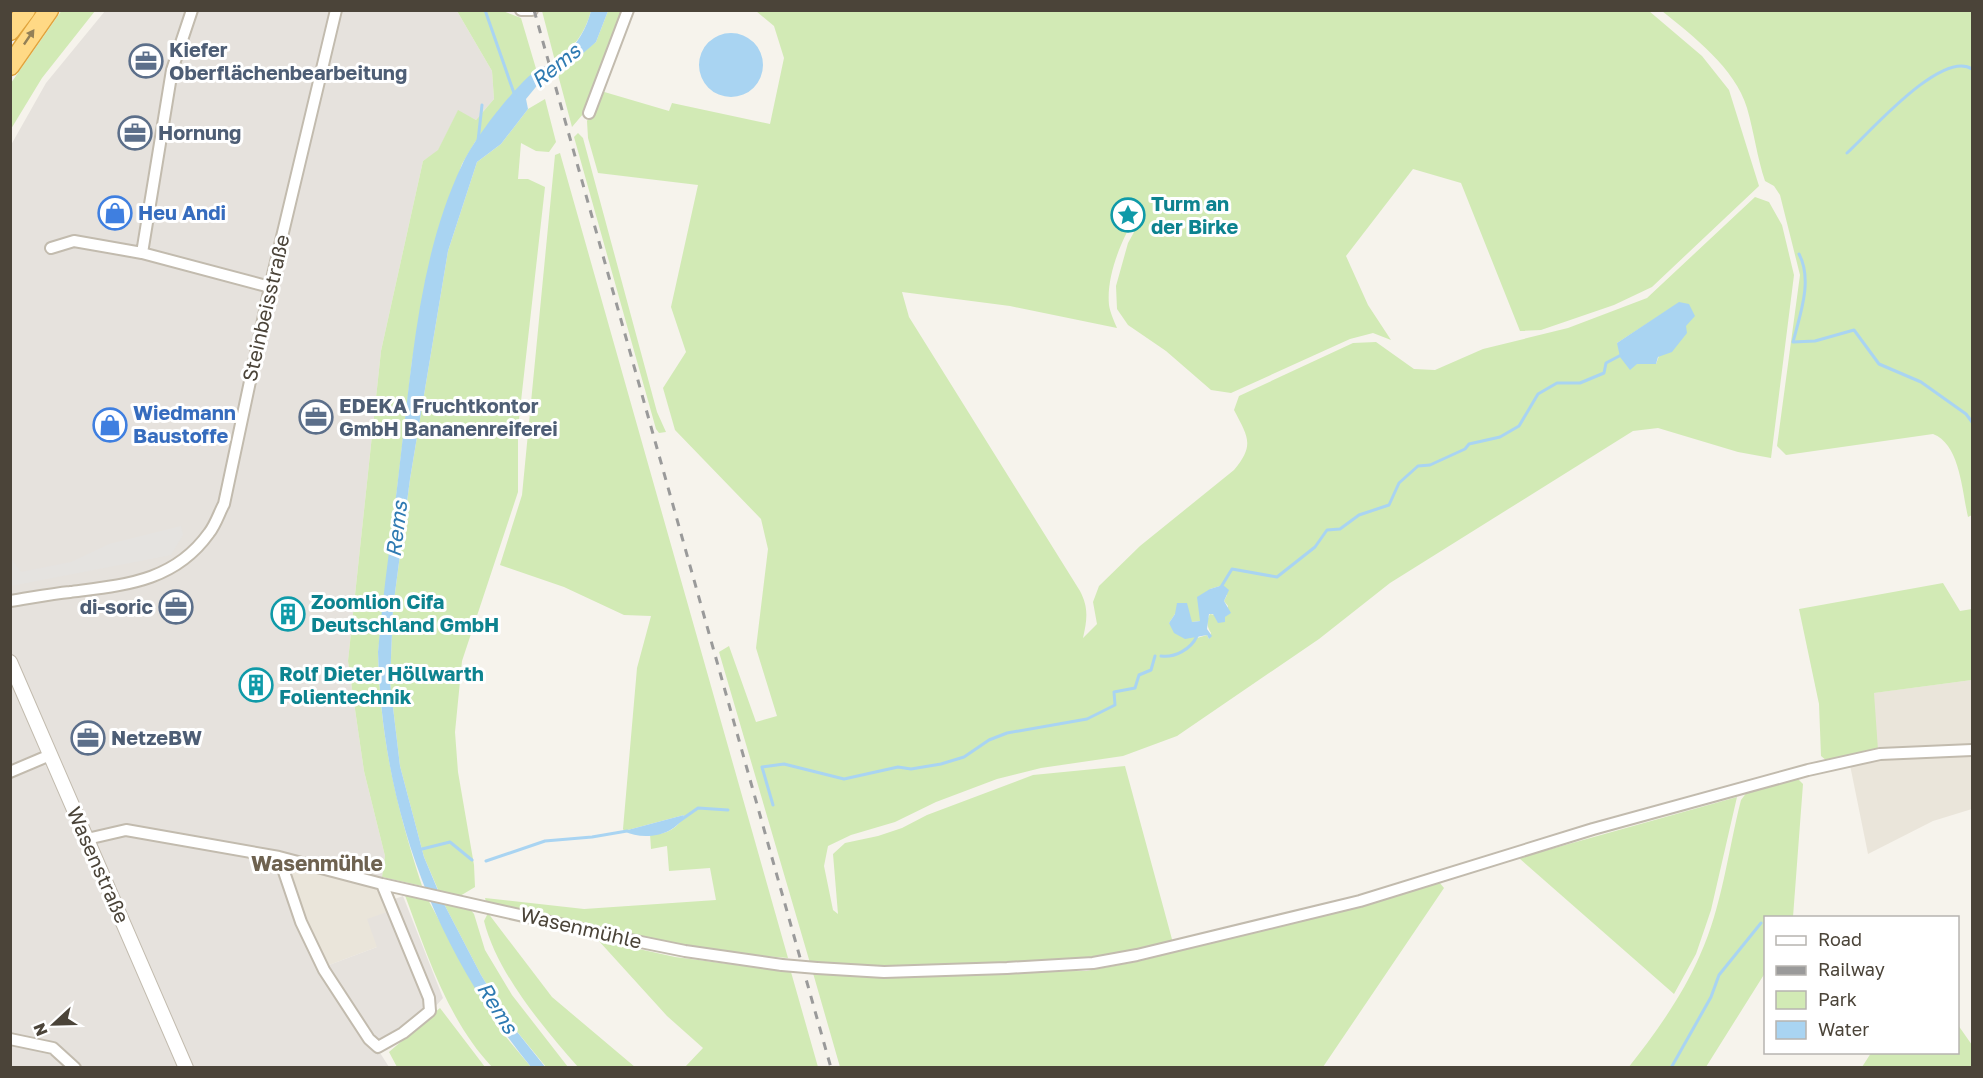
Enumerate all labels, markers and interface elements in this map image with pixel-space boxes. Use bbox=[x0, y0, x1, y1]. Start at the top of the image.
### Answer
one-way arrow bbox=[23, 30, 35, 46]
place label: Kiefer Oberflächenbearbeitung bbox=[169, 37, 407, 84]
water label: Rems bbox=[525, 37, 586, 93]
office icon: Kiefer Oberflächenbearbeitung bbox=[128, 43, 164, 79]
office icon: Hornung bbox=[117, 115, 153, 151]
place label: Hornung bbox=[158, 120, 241, 144]
place label: Turm an der Birke bbox=[1151, 191, 1238, 238]
shop icon: Heu Andi bbox=[97, 195, 133, 231]
place icon: Turm an der Birke bbox=[1110, 197, 1146, 233]
place label: Heu Andi bbox=[138, 200, 226, 224]
street label: Steinbeisstraße bbox=[236, 232, 294, 384]
place label: EDEKA Fruchtkontor GmbH Bananenreiferei bbox=[339, 393, 558, 440]
office icon: EDEKA Fruchtkontor GmbH Bananenreiferei bbox=[298, 399, 334, 435]
place label: Wiedmann Baustoffe bbox=[133, 400, 236, 447]
shop icon: Wiedmann Baustoffe bbox=[92, 407, 128, 443]
water label: Rems bbox=[380, 499, 412, 558]
office icon: di-soric bbox=[158, 589, 194, 625]
place label: Zoomlion Cifa Deutschland GmbH bbox=[311, 589, 499, 636]
place label: di-soric bbox=[80, 594, 153, 618]
building icon: Zoomlion Cifa Deutschland GmbH bbox=[270, 596, 306, 632]
place label: Rolf Dieter Höllwarth Folientechnik bbox=[279, 661, 484, 708]
building icon: Rolf Dieter Höllwarth Folientechnik bbox=[238, 667, 274, 703]
office icon: NetzeBW bbox=[70, 720, 106, 756]
place label: NetzeBW bbox=[111, 725, 202, 749]
street label: Wasenstraße bbox=[63, 803, 135, 927]
district label: Wasenmühle bbox=[251, 850, 383, 876]
street label: Wasenmühle bbox=[518, 901, 644, 953]
legend bbox=[1764, 916, 1959, 1054]
text: Road bbox=[1818, 928, 1862, 950]
text: Railway bbox=[1818, 958, 1885, 980]
water label: Rems bbox=[472, 977, 524, 1039]
text: Park bbox=[1818, 988, 1857, 1010]
north arrow bbox=[24, 994, 84, 1054]
text: Water bbox=[1818, 1018, 1869, 1040]
text: N bbox=[29, 1020, 52, 1039]

